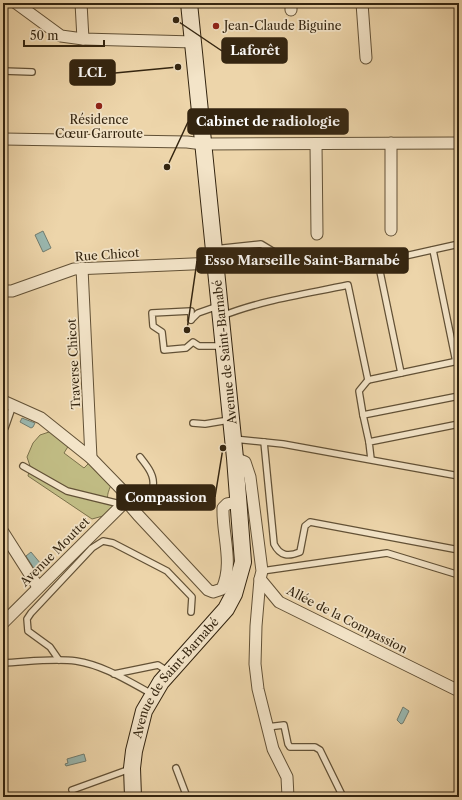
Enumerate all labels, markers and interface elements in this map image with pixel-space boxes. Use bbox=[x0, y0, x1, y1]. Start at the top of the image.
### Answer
place label: Jean-Claude Biguine bbox=[222, 18, 342, 33]
marker: Jean-Claude Biguine bbox=[211, 21, 221, 31]
scale bar bbox=[24, 22, 104, 48]
text: 50 m bbox=[30, 28, 59, 43]
callout: Laforêt bbox=[222, 38, 287, 63]
text: Laforêt bbox=[230, 42, 280, 58]
callout: LCL bbox=[70, 60, 115, 85]
text: LCL bbox=[78, 64, 106, 80]
marker: Résidence Cœur Garroute bbox=[94, 101, 104, 111]
callout: Cabinet de radiologie bbox=[188, 109, 348, 134]
place label: Résidence Cœur Garroute bbox=[55, 112, 143, 141]
text: Cabinet de radiologie bbox=[196, 113, 340, 129]
street label: Rue Chicot bbox=[74, 245, 140, 264]
callout: Esso Marseille Saint-Barnabé bbox=[197, 248, 408, 273]
text: Esso Marseille Saint-Barnabé bbox=[204, 252, 400, 268]
street label: Avenue de Saint-Barnabé bbox=[209, 279, 240, 426]
street label: Traverse Chicot bbox=[64, 318, 83, 410]
callout: Compassion bbox=[117, 485, 215, 510]
text: Compassion bbox=[125, 489, 207, 505]
street label: Avenue Mouttet bbox=[16, 513, 93, 590]
street label: Allée de la Compassion bbox=[284, 582, 410, 657]
street label: Avenue de Saint-Barnabé bbox=[129, 614, 222, 741]

